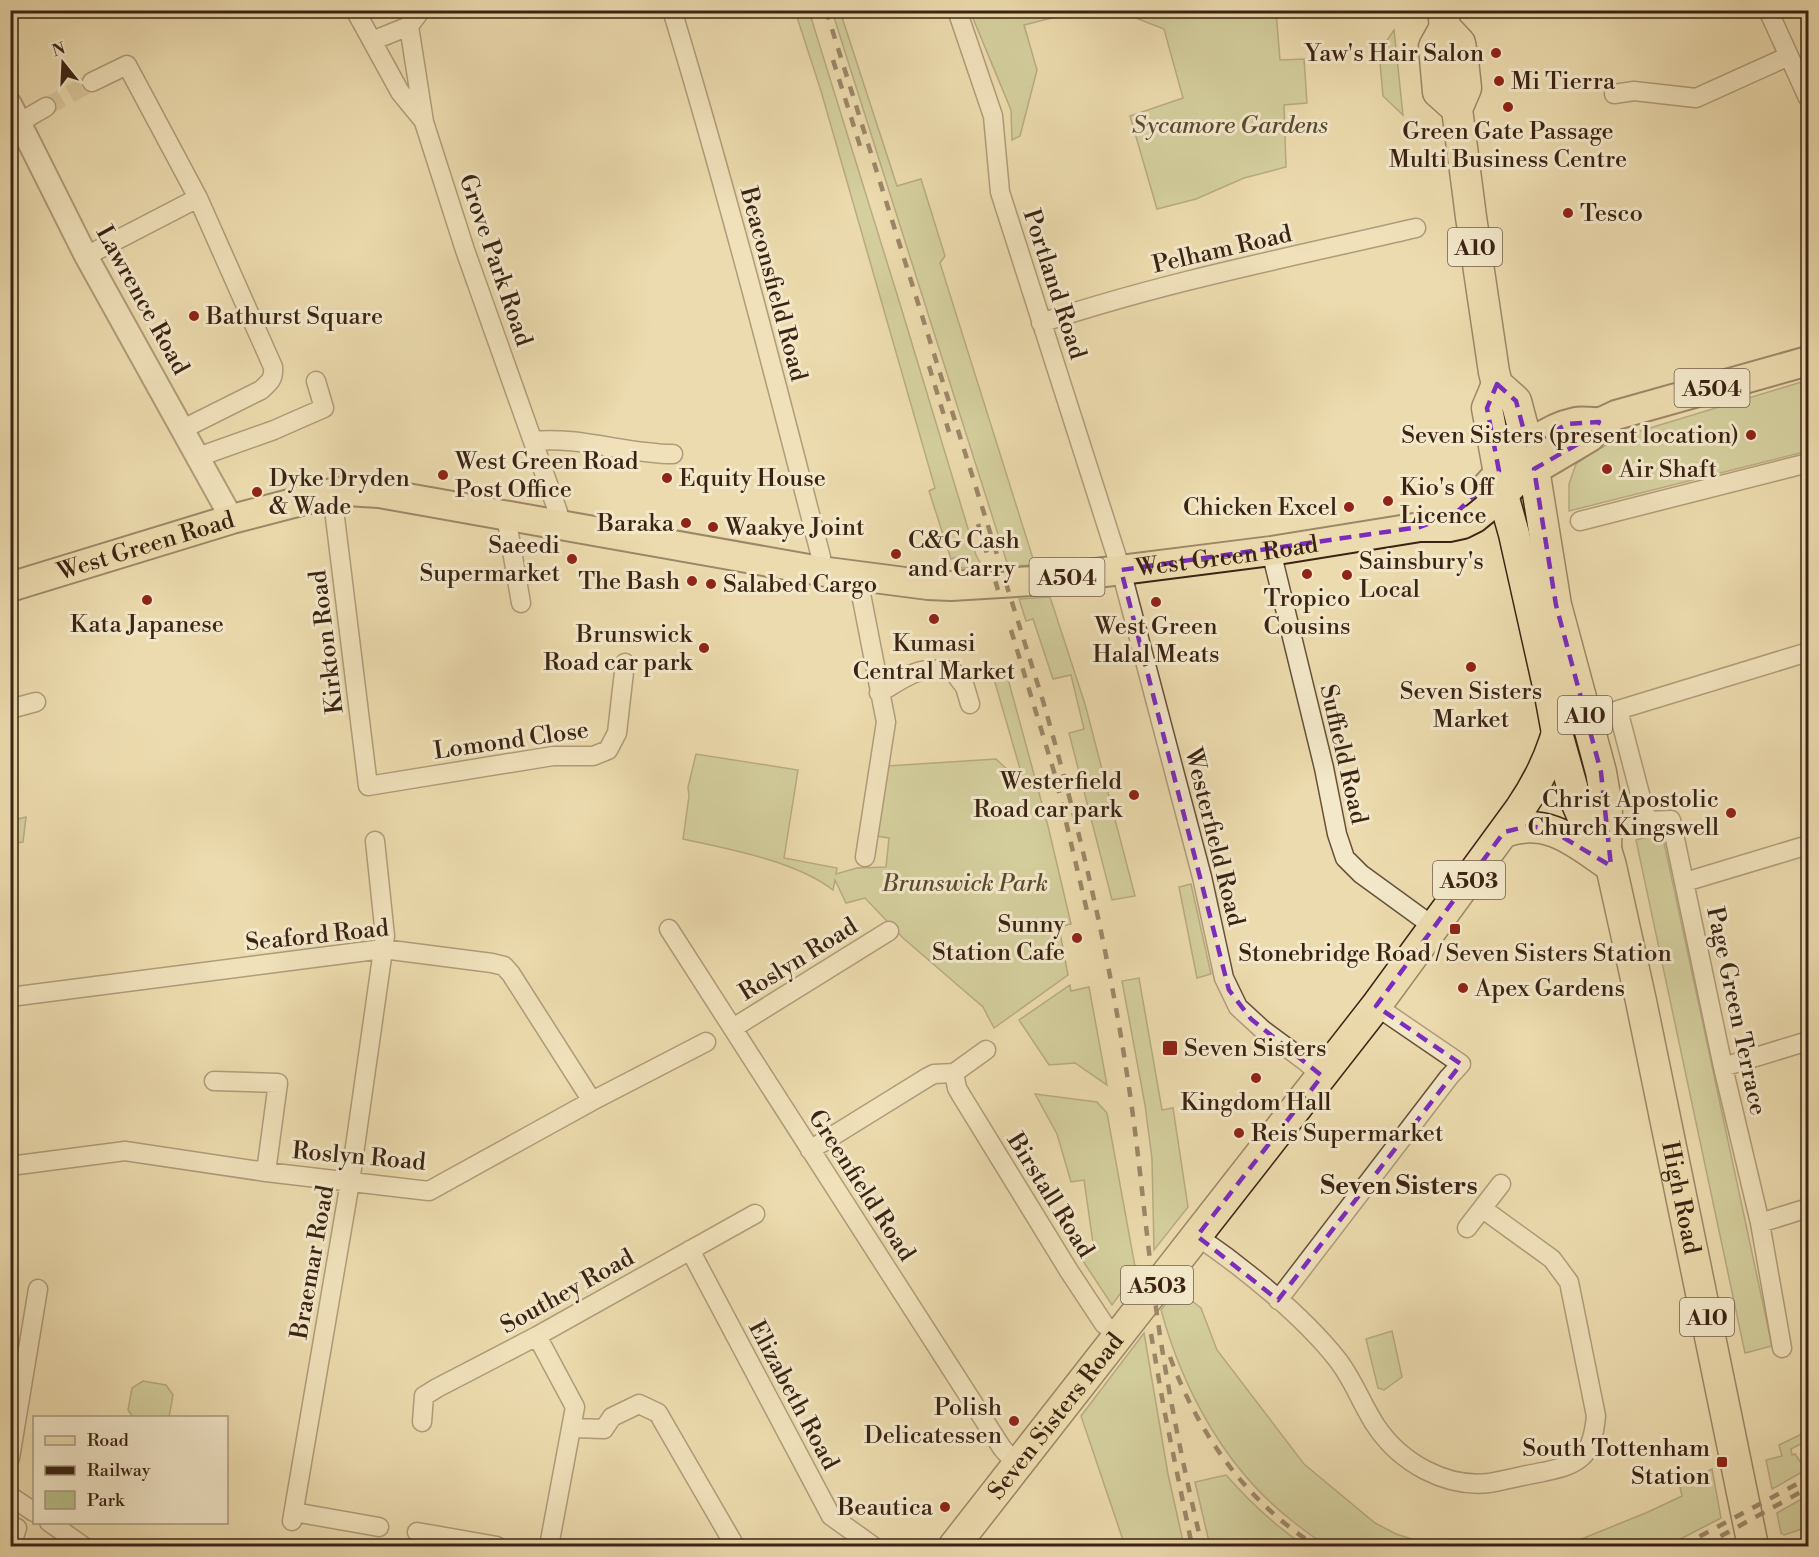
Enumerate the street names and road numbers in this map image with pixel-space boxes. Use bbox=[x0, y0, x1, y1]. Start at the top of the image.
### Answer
street label: Grove Park Road bbox=[452, 170, 539, 351]
street label: Beaconsfield Road bbox=[732, 183, 813, 385]
street label: Portland Road bbox=[1016, 206, 1093, 363]
street label: Pelham Road bbox=[1150, 219, 1295, 281]
street label: Lawrence Road bbox=[89, 221, 196, 381]
road number: A10 bbox=[1448, 228, 1502, 266]
road number: A504 bbox=[1674, 369, 1750, 407]
street label: West Green Road bbox=[53, 505, 239, 588]
street label: West Green Road bbox=[1133, 530, 1321, 584]
road number: A504 bbox=[1030, 558, 1104, 596]
street label: Kirkton Road bbox=[303, 568, 351, 715]
street label: Suffield Road bbox=[1312, 681, 1374, 827]
road number: A10 bbox=[1558, 696, 1612, 734]
street label: Lomond Close bbox=[432, 715, 591, 767]
street label: Westerfield Road bbox=[1177, 744, 1251, 930]
road number: A503 bbox=[1433, 861, 1505, 899]
street label: Page Green Terrace bbox=[1699, 904, 1773, 1118]
street label: Roslyn Road bbox=[734, 911, 864, 1008]
street label: Seaford Road bbox=[244, 914, 391, 958]
street label: Greenfield Road bbox=[801, 1104, 921, 1267]
street label: Birstall Road bbox=[999, 1127, 1101, 1264]
street label: Roslyn Road bbox=[291, 1136, 427, 1178]
street label: High Road bbox=[1654, 1139, 1707, 1257]
street label: Braemar Road bbox=[285, 1183, 341, 1342]
street label: Southey Road bbox=[495, 1243, 640, 1341]
road number: A503 bbox=[1121, 1266, 1193, 1304]
road number: A10 bbox=[1680, 1298, 1734, 1336]
street label: Elizabeth Road bbox=[741, 1316, 845, 1476]
street label: Seven Sisters Road bbox=[982, 1327, 1131, 1506]

